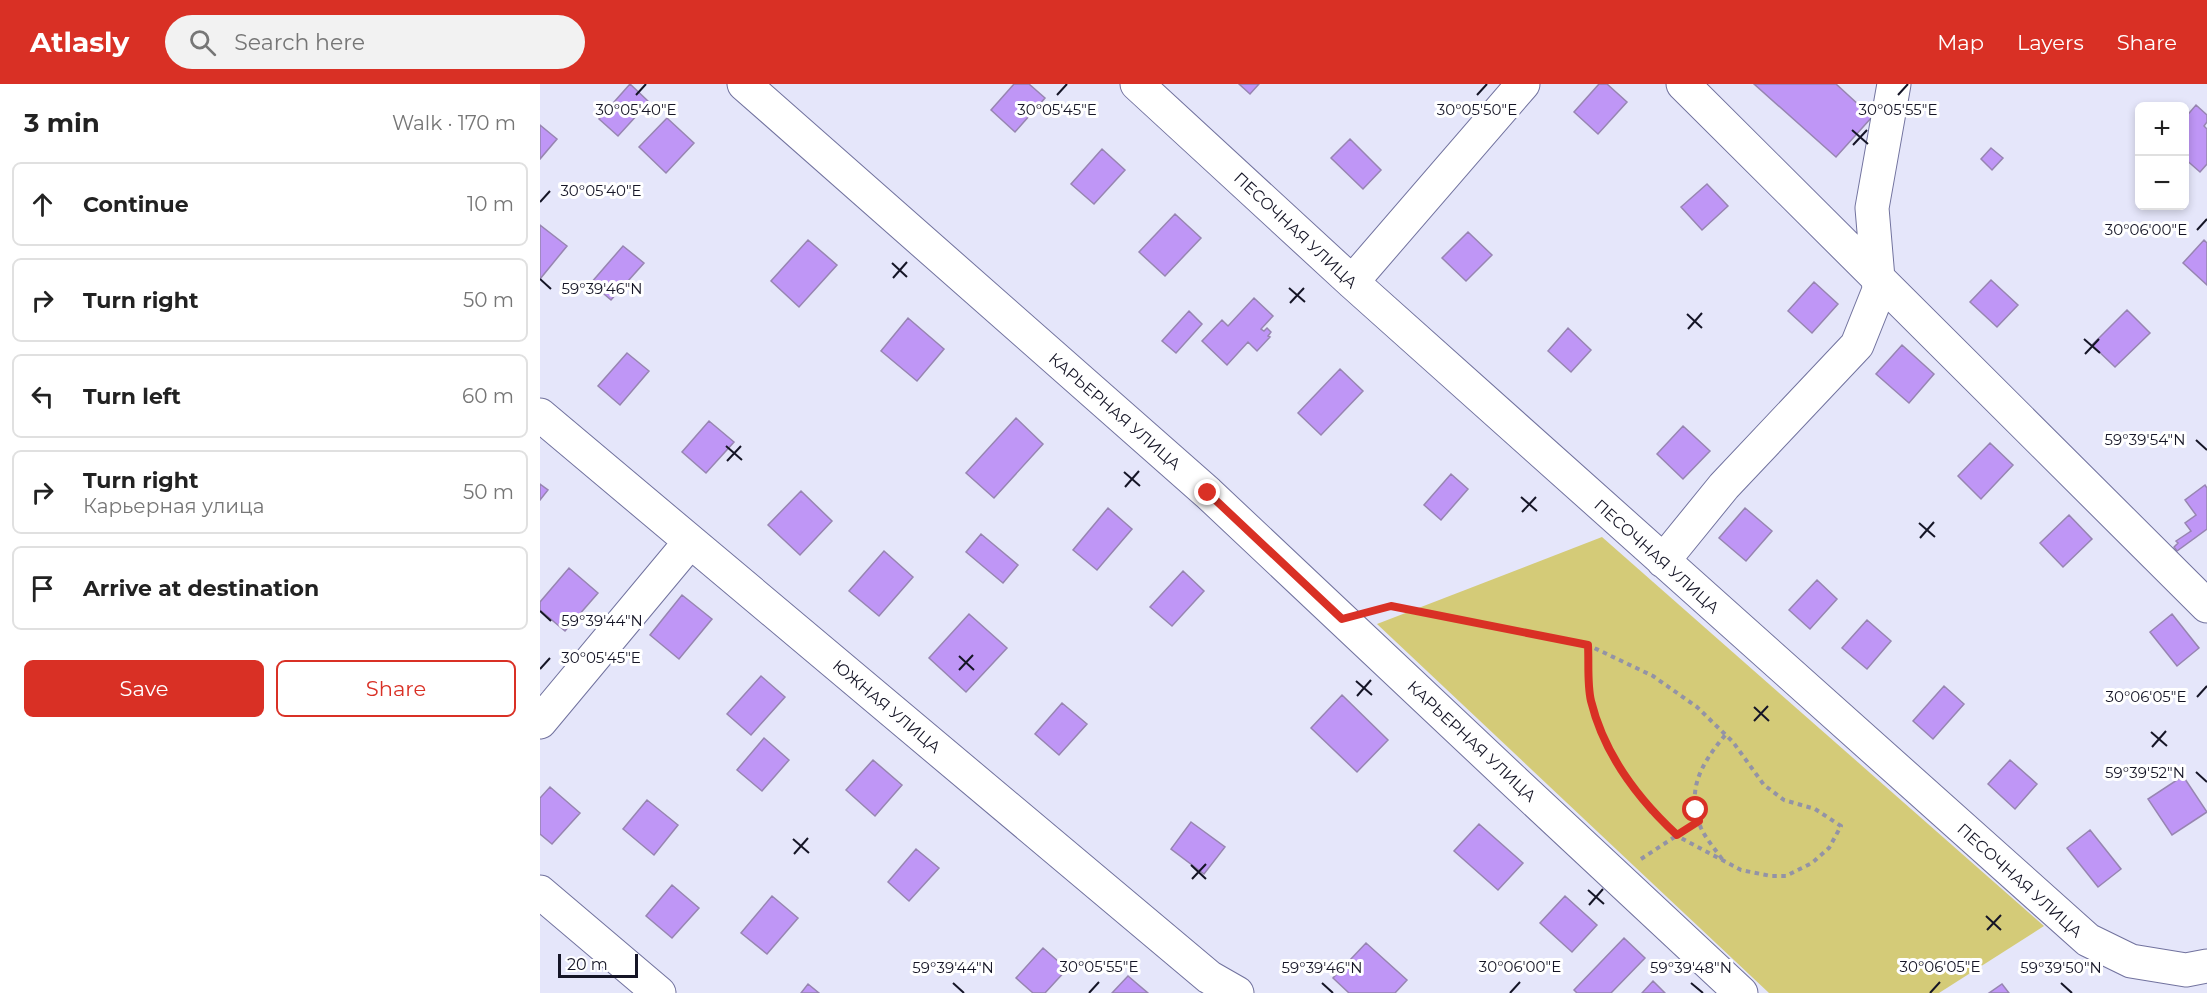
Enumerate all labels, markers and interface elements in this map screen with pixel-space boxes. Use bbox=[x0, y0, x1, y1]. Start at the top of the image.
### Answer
search box bbox=[165, 15, 585, 69]
text: Atlasly bbox=[30, 25, 129, 59]
icon: search bbox=[186, 26, 219, 59]
text: Search here bbox=[234, 29, 365, 56]
text: Map bbox=[1937, 30, 1984, 55]
text: Layers bbox=[2017, 30, 2084, 55]
text: Share bbox=[2117, 30, 2177, 55]
text: 30°05'40"E bbox=[595, 100, 677, 119]
text: 30°05'45"E bbox=[1017, 100, 1097, 119]
text: 30°05'50"E bbox=[1437, 100, 1517, 119]
text: 30°05'55"E bbox=[1859, 100, 1937, 119]
map controls bbox=[2135, 102, 2189, 210]
button: + bbox=[2135, 102, 2189, 156]
text: 3 min bbox=[24, 107, 100, 139]
text: Walk · 170 m bbox=[392, 111, 516, 135]
button: − bbox=[2135, 156, 2189, 210]
street label: ПЕСОЧНАЯ УЛИЦА bbox=[1230, 168, 1361, 292]
text: 30°05'40"E bbox=[560, 181, 642, 200]
icon: ahead bbox=[26, 188, 59, 221]
text: Continue bbox=[83, 191, 189, 218]
text: 10 m bbox=[467, 192, 514, 216]
text: 30°06'00"E bbox=[2105, 220, 2187, 239]
text: 59°39'46"N bbox=[561, 279, 643, 298]
icon: right bbox=[26, 284, 59, 317]
text: Turn right bbox=[83, 287, 198, 314]
text: 50 m bbox=[463, 288, 514, 312]
street label: КАРЬЕРНАЯ УЛИЦА bbox=[1045, 349, 1185, 474]
icon: left bbox=[26, 380, 59, 413]
text: Turn left bbox=[83, 383, 181, 410]
text: 60 m bbox=[462, 384, 514, 408]
text: 59°39'54"N bbox=[2105, 430, 2185, 449]
text: Turn right bbox=[83, 467, 198, 494]
icon: right bbox=[26, 476, 59, 509]
route end bbox=[1194, 479, 1220, 505]
text: 50 m bbox=[463, 480, 514, 504]
text: Карьерная улица bbox=[83, 494, 264, 518]
street label: ПЕСОЧНАЯ УЛИЦА bbox=[1590, 495, 1723, 618]
icon: arrive bbox=[26, 572, 59, 605]
text: Arrive at destination bbox=[83, 575, 319, 602]
text: 59°39'44"N bbox=[561, 611, 643, 630]
text: 30°05'45"E bbox=[561, 648, 641, 667]
street label: ЮЖНАЯ УЛИЦА bbox=[829, 656, 944, 757]
button: Save bbox=[24, 660, 264, 717]
button: Share bbox=[276, 660, 516, 717]
street label: КАРЬЕРНАЯ УЛИЦА bbox=[1403, 677, 1540, 806]
text: 30°06'05"E bbox=[2106, 687, 2186, 706]
text: 59°39'52"N bbox=[2105, 763, 2185, 782]
route start bbox=[1682, 796, 1708, 822]
street label: ПЕСОЧНАЯ УЛИЦА bbox=[1953, 819, 2086, 942]
scale bar bbox=[558, 951, 638, 978]
text: 20 m bbox=[567, 955, 608, 974]
text: 30°05'55"E bbox=[1060, 957, 1138, 976]
text: 30°06'00"E bbox=[1479, 957, 1561, 976]
text: 30°06'05"E bbox=[1900, 957, 1980, 976]
text: 59°39'44"N bbox=[912, 958, 994, 977]
text: 59°39'46"N bbox=[1281, 958, 1363, 977]
text: 59°39'48"N bbox=[1650, 958, 1732, 977]
text: 59°39'50"N bbox=[2020, 958, 2102, 977]

